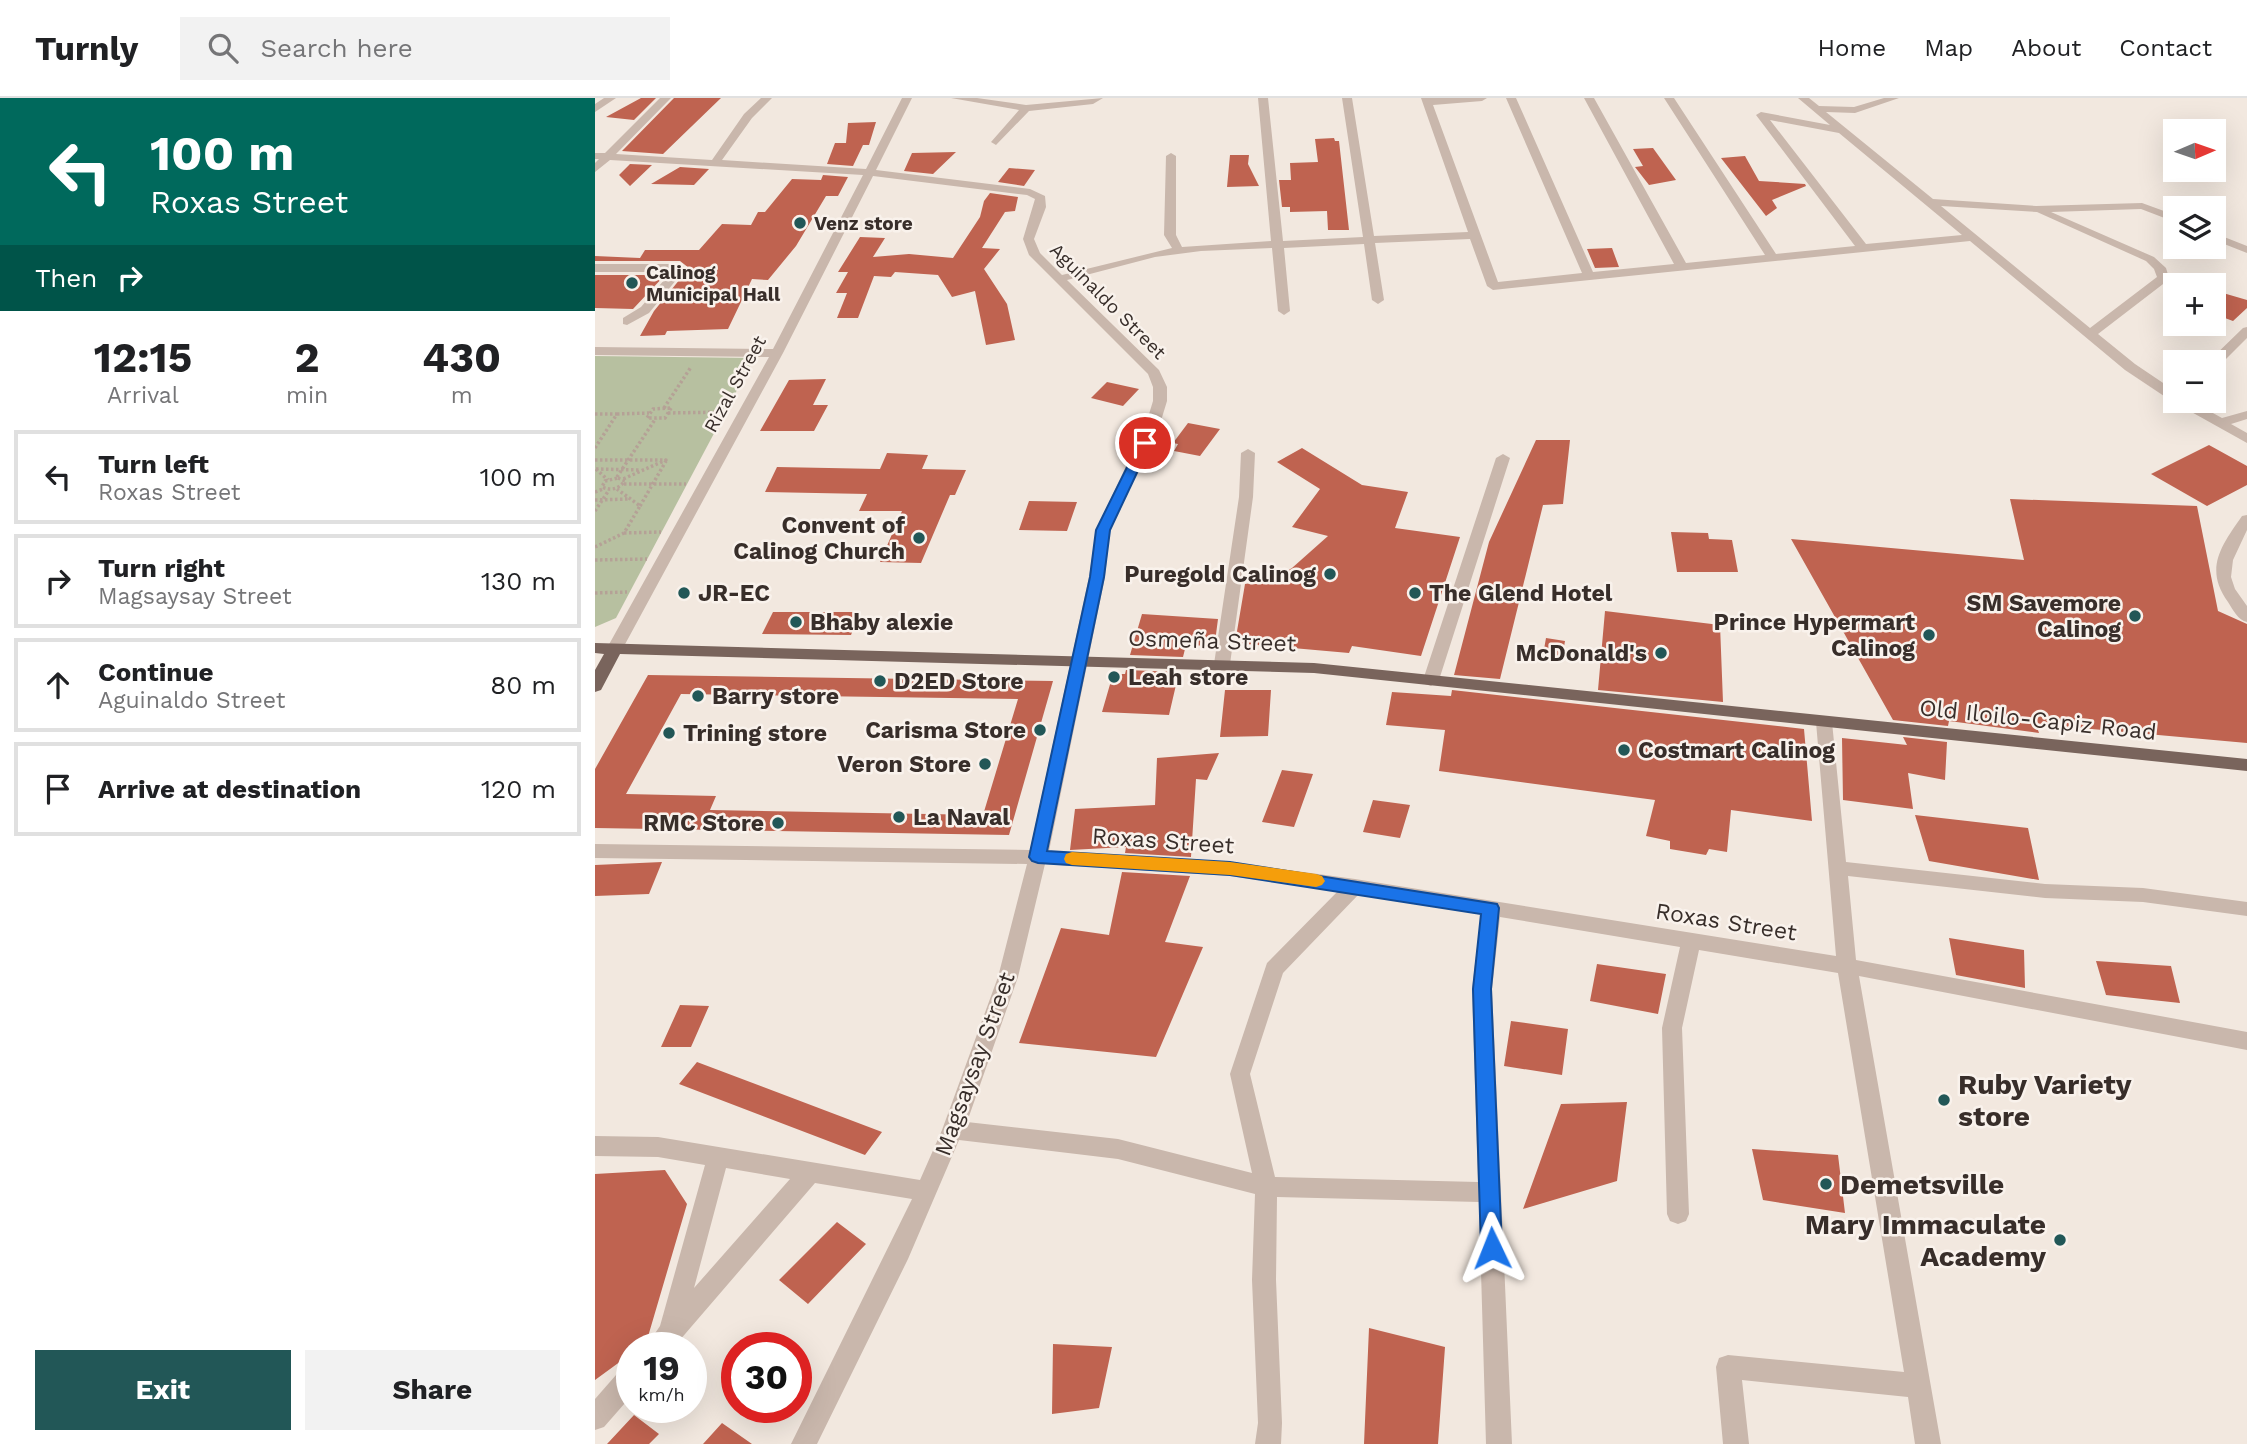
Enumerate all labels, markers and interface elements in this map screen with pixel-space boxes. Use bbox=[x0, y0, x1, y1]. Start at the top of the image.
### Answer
search box bbox=[180, 17, 670, 80]
text: Turnly bbox=[35, 29, 138, 68]
icon: search bbox=[204, 29, 242, 67]
text: Search here bbox=[260, 33, 413, 63]
text: Home bbox=[1818, 34, 1886, 62]
text: Map bbox=[1924, 34, 1973, 62]
text: About bbox=[2011, 34, 2081, 62]
text: Contact bbox=[2119, 34, 2212, 62]
north arrow bbox=[2163, 119, 2226, 182]
map controls bbox=[2163, 119, 2226, 413]
text: 100 m bbox=[150, 124, 294, 182]
icon: left bbox=[35, 126, 126, 217]
text: Roxas Street bbox=[150, 183, 348, 221]
button: layers bbox=[2163, 196, 2226, 259]
place label: Venz store bbox=[814, 212, 913, 235]
marker: Venz store bbox=[792, 215, 808, 231]
street label: Aguinaldo Street bbox=[1045, 238, 1171, 364]
icon: right bbox=[111, 259, 149, 297]
place label: Calinog Municipal Hall bbox=[646, 261, 781, 306]
text: Then bbox=[35, 263, 97, 293]
button: + bbox=[2163, 273, 2226, 336]
marker: Calinog Municipal Hall bbox=[624, 275, 640, 291]
street label: Rizal Street bbox=[699, 331, 771, 437]
text: 12:15 bbox=[94, 333, 192, 382]
text: 2 bbox=[295, 333, 320, 382]
text: 430 bbox=[422, 333, 501, 382]
button: − bbox=[2163, 350, 2226, 413]
text: Arrival bbox=[107, 382, 179, 409]
text: min bbox=[286, 382, 328, 409]
text: m bbox=[451, 382, 473, 409]
pin bbox=[1115, 413, 1175, 473]
icon: arrive bbox=[1126, 424, 1164, 462]
text: Turn left bbox=[98, 449, 209, 479]
icon: left bbox=[39, 458, 77, 496]
text: 100 m bbox=[480, 462, 556, 492]
text: Roxas Street bbox=[98, 479, 240, 506]
place label: Convent of Calinog Church bbox=[733, 512, 905, 565]
marker: Convent of Calinog Church bbox=[911, 530, 927, 546]
text: Turn right bbox=[98, 553, 225, 583]
place label: Puregold Calinog bbox=[1124, 561, 1316, 588]
icon: right bbox=[39, 562, 77, 600]
text: 130 m bbox=[481, 566, 556, 596]
marker: Puregold Calinog bbox=[1322, 566, 1338, 582]
place label: JR-EC bbox=[698, 580, 770, 607]
place label: The Glend Hotel bbox=[1429, 580, 1613, 607]
text: Magsaysay Street bbox=[98, 583, 292, 610]
marker: JR-EC bbox=[676, 585, 692, 601]
marker: The Glend Hotel bbox=[1407, 585, 1423, 601]
place label: SM Savemore Calinog bbox=[1967, 590, 2121, 643]
marker: SM Savemore Calinog bbox=[2127, 608, 2143, 624]
place label: Bhaby alexie bbox=[810, 609, 953, 636]
place label: Prince Hypermart Calinog bbox=[1714, 609, 1915, 662]
marker: Bhaby alexie bbox=[788, 614, 804, 630]
street label: Osmeña Street bbox=[1127, 625, 1297, 657]
marker: Prince Hypermart Calinog bbox=[1921, 627, 1937, 643]
place label: McDonald's bbox=[1515, 640, 1647, 667]
marker: McDonald's bbox=[1653, 645, 1669, 661]
text: Continue bbox=[98, 657, 214, 687]
place label: Leah store bbox=[1128, 664, 1248, 691]
icon: ahead bbox=[39, 666, 77, 704]
place label: D2ED Store bbox=[894, 668, 1024, 695]
marker: Leah store bbox=[1106, 669, 1122, 685]
text: 80 m bbox=[490, 670, 556, 700]
marker: D2ED Store bbox=[872, 673, 888, 689]
place label: Barry store bbox=[712, 683, 839, 710]
text: Aguinaldo Street bbox=[98, 687, 285, 714]
marker: Barry store bbox=[690, 688, 706, 704]
street label: Old Iloilo-Capiz Road bbox=[1918, 694, 2158, 746]
place label: Carisma Store bbox=[865, 717, 1026, 744]
place label: Trining store bbox=[683, 720, 827, 747]
marker: Carisma Store bbox=[1032, 722, 1048, 738]
marker: Trining store bbox=[661, 725, 677, 741]
place label: Costmart Calinog bbox=[1638, 737, 1835, 764]
marker: Costmart Calinog bbox=[1616, 742, 1632, 758]
place label: Veron Store bbox=[837, 751, 971, 778]
marker: Veron Store bbox=[977, 756, 993, 772]
icon: arrive bbox=[39, 770, 77, 808]
text: Arrive at destination bbox=[98, 774, 361, 804]
text: 120 m bbox=[481, 774, 556, 804]
place label: La Naval bbox=[913, 804, 1010, 831]
marker: La Naval bbox=[891, 809, 907, 825]
place label: RMC Store bbox=[643, 810, 764, 837]
marker: RMC Store bbox=[770, 815, 786, 831]
street label: Roxas Street bbox=[1091, 823, 1235, 859]
street label: Roxas Street bbox=[1654, 898, 1799, 947]
street label: Magsaysay Street bbox=[929, 968, 1021, 1160]
place label: Ruby Variety store bbox=[1958, 1068, 2132, 1133]
marker: Ruby Variety store bbox=[1936, 1092, 1952, 1108]
place label: Demetsville bbox=[1840, 1168, 2004, 1201]
marker: Demetsville bbox=[1818, 1176, 1834, 1192]
place label: Mary Immaculate Academy bbox=[1805, 1208, 2046, 1273]
position arrow bbox=[1455, 1211, 1529, 1285]
marker: Mary Immaculate Academy bbox=[2052, 1232, 2068, 1248]
speed limit sign: 30 bbox=[721, 1332, 812, 1423]
text: 19 bbox=[643, 1347, 680, 1389]
button: Exit bbox=[35, 1350, 291, 1430]
button: Share bbox=[305, 1350, 560, 1430]
text: km/h bbox=[638, 1384, 685, 1405]

